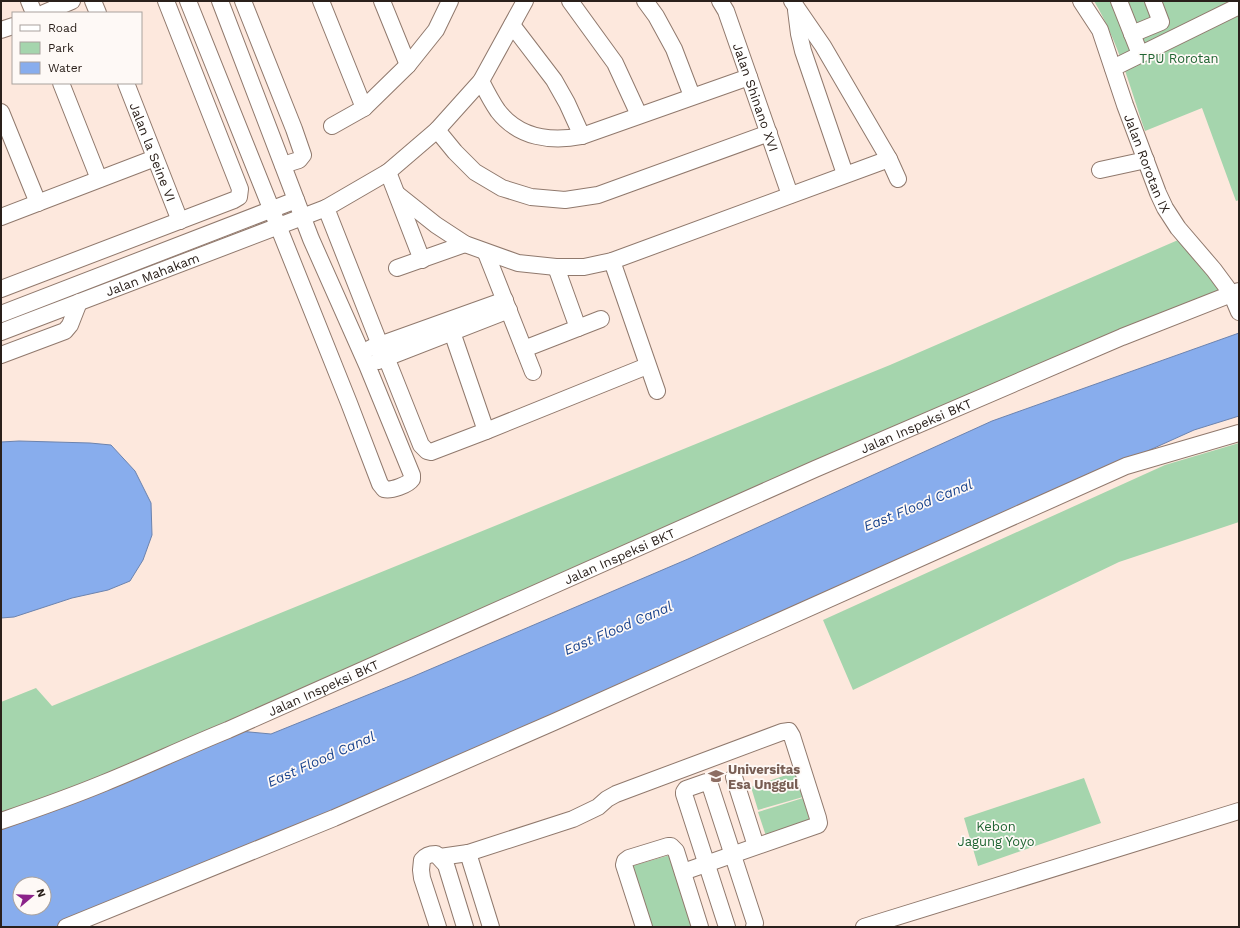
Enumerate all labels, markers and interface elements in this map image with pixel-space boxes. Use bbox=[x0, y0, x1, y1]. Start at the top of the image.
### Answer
legend bbox=[12, 12, 142, 84]
text: Road bbox=[48, 21, 77, 35]
text: Park bbox=[48, 41, 74, 55]
street label: Jalan Shinano XVI bbox=[730, 41, 781, 154]
park label: TPU Rorotan bbox=[1139, 51, 1219, 66]
text: Water bbox=[48, 61, 83, 75]
street label: Jalan la Seine VI bbox=[126, 100, 179, 204]
street label: Jalan Rorotan IX bbox=[1121, 112, 1173, 216]
street label: Jalan Mahakam bbox=[104, 250, 202, 299]
street label: Jalan Inspeksi BKT bbox=[858, 395, 974, 457]
water label: East Flood Canal bbox=[861, 476, 975, 534]
street label: Jalan Inspeksi BKT bbox=[562, 525, 677, 588]
water label: East Flood Canal bbox=[561, 598, 675, 658]
street label: Jalan Inspeksi BKT bbox=[266, 657, 381, 719]
water label: East Flood Canal bbox=[265, 728, 377, 790]
place label: Universitas Esa Unggul bbox=[728, 762, 800, 792]
school or university icon: Universitas Esa Unggul bbox=[707, 767, 725, 785]
park label: Kebon Jagung Yoyo bbox=[958, 819, 1035, 849]
north arrow bbox=[12, 876, 52, 916]
text: N bbox=[34, 887, 48, 899]

